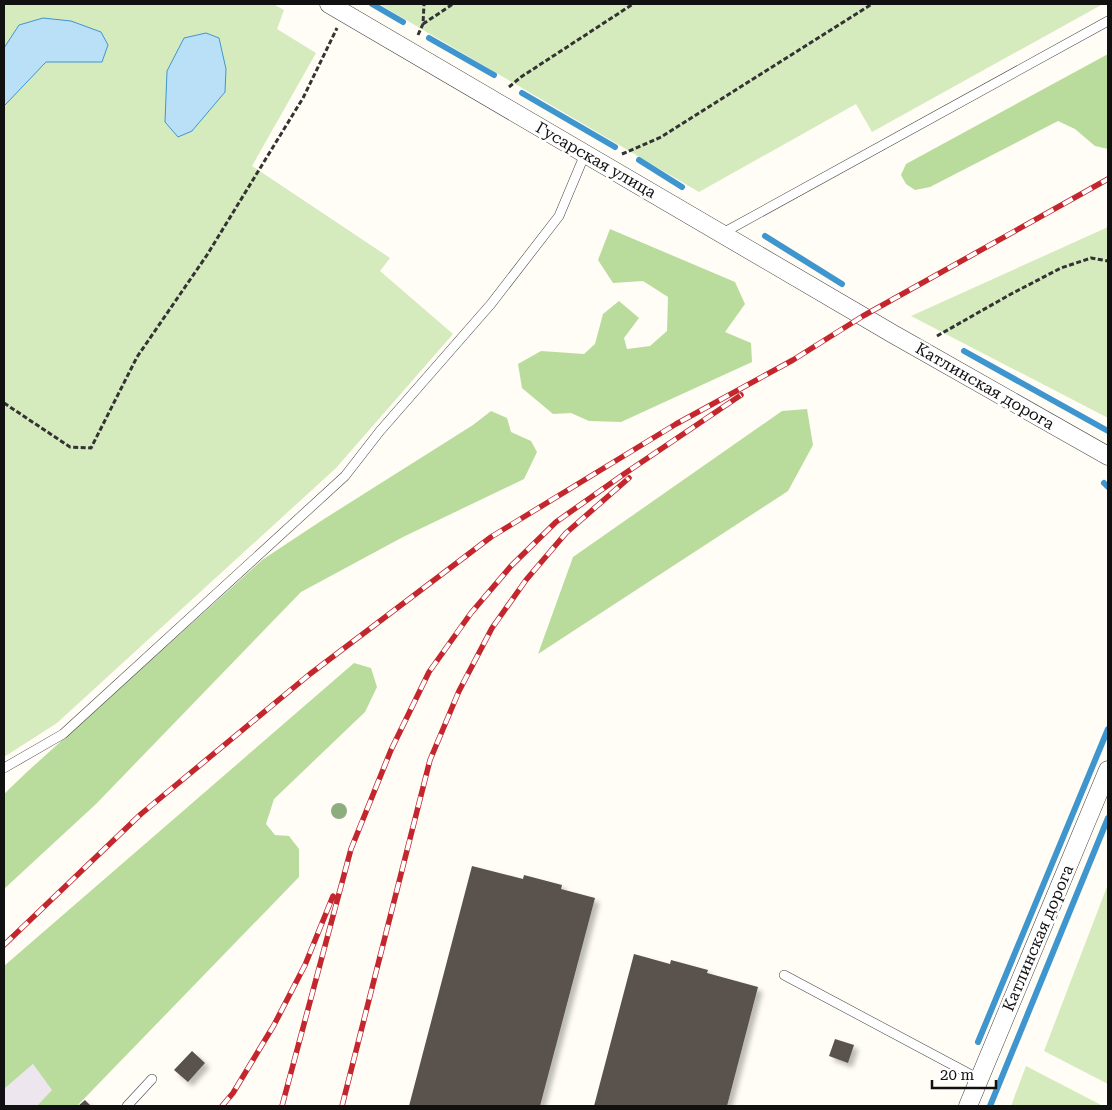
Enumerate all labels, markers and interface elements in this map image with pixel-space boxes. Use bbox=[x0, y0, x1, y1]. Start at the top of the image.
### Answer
street label: Гусарская улица bbox=[532, 118, 660, 202]
street label: Катлинская дорога bbox=[912, 338, 1058, 434]
street label: Катлинская дорога bbox=[999, 862, 1078, 1014]
scale bar bbox=[932, 1058, 996, 1090]
text: 20 m bbox=[940, 1066, 975, 1084]

